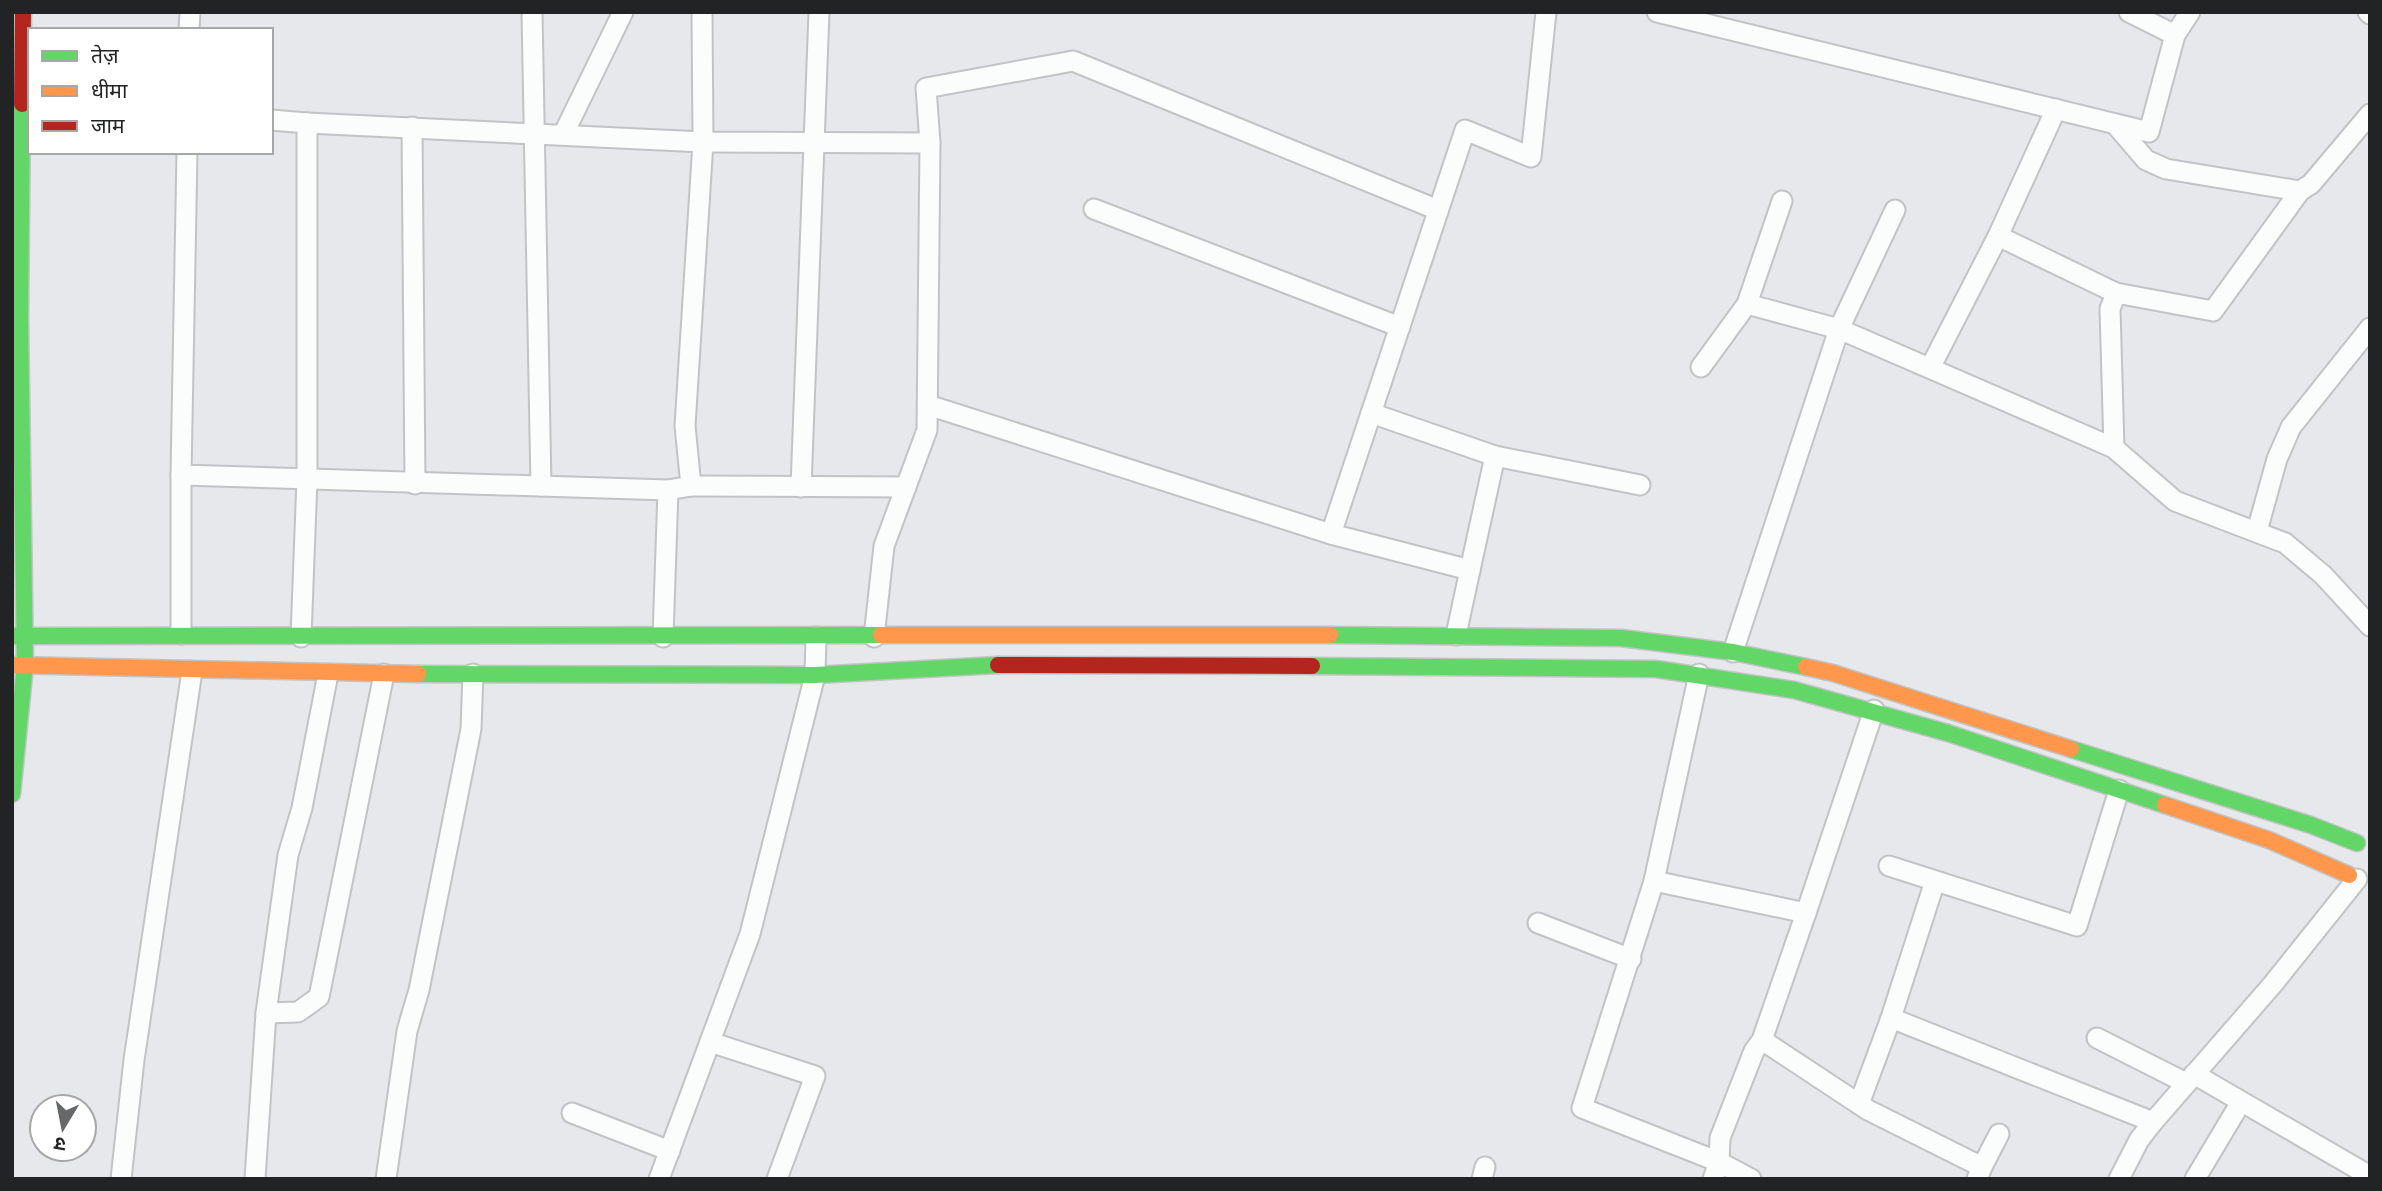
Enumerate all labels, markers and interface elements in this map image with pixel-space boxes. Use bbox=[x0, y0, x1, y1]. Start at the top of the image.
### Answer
legend bbox=[28, 28, 273, 154]
text: तेज़ bbox=[91, 42, 119, 69]
text: धीमा bbox=[91, 77, 128, 104]
text: जाम bbox=[91, 112, 125, 139]
north arrow bbox=[28, 1093, 98, 1163]
text: उ bbox=[52, 1132, 68, 1158]

